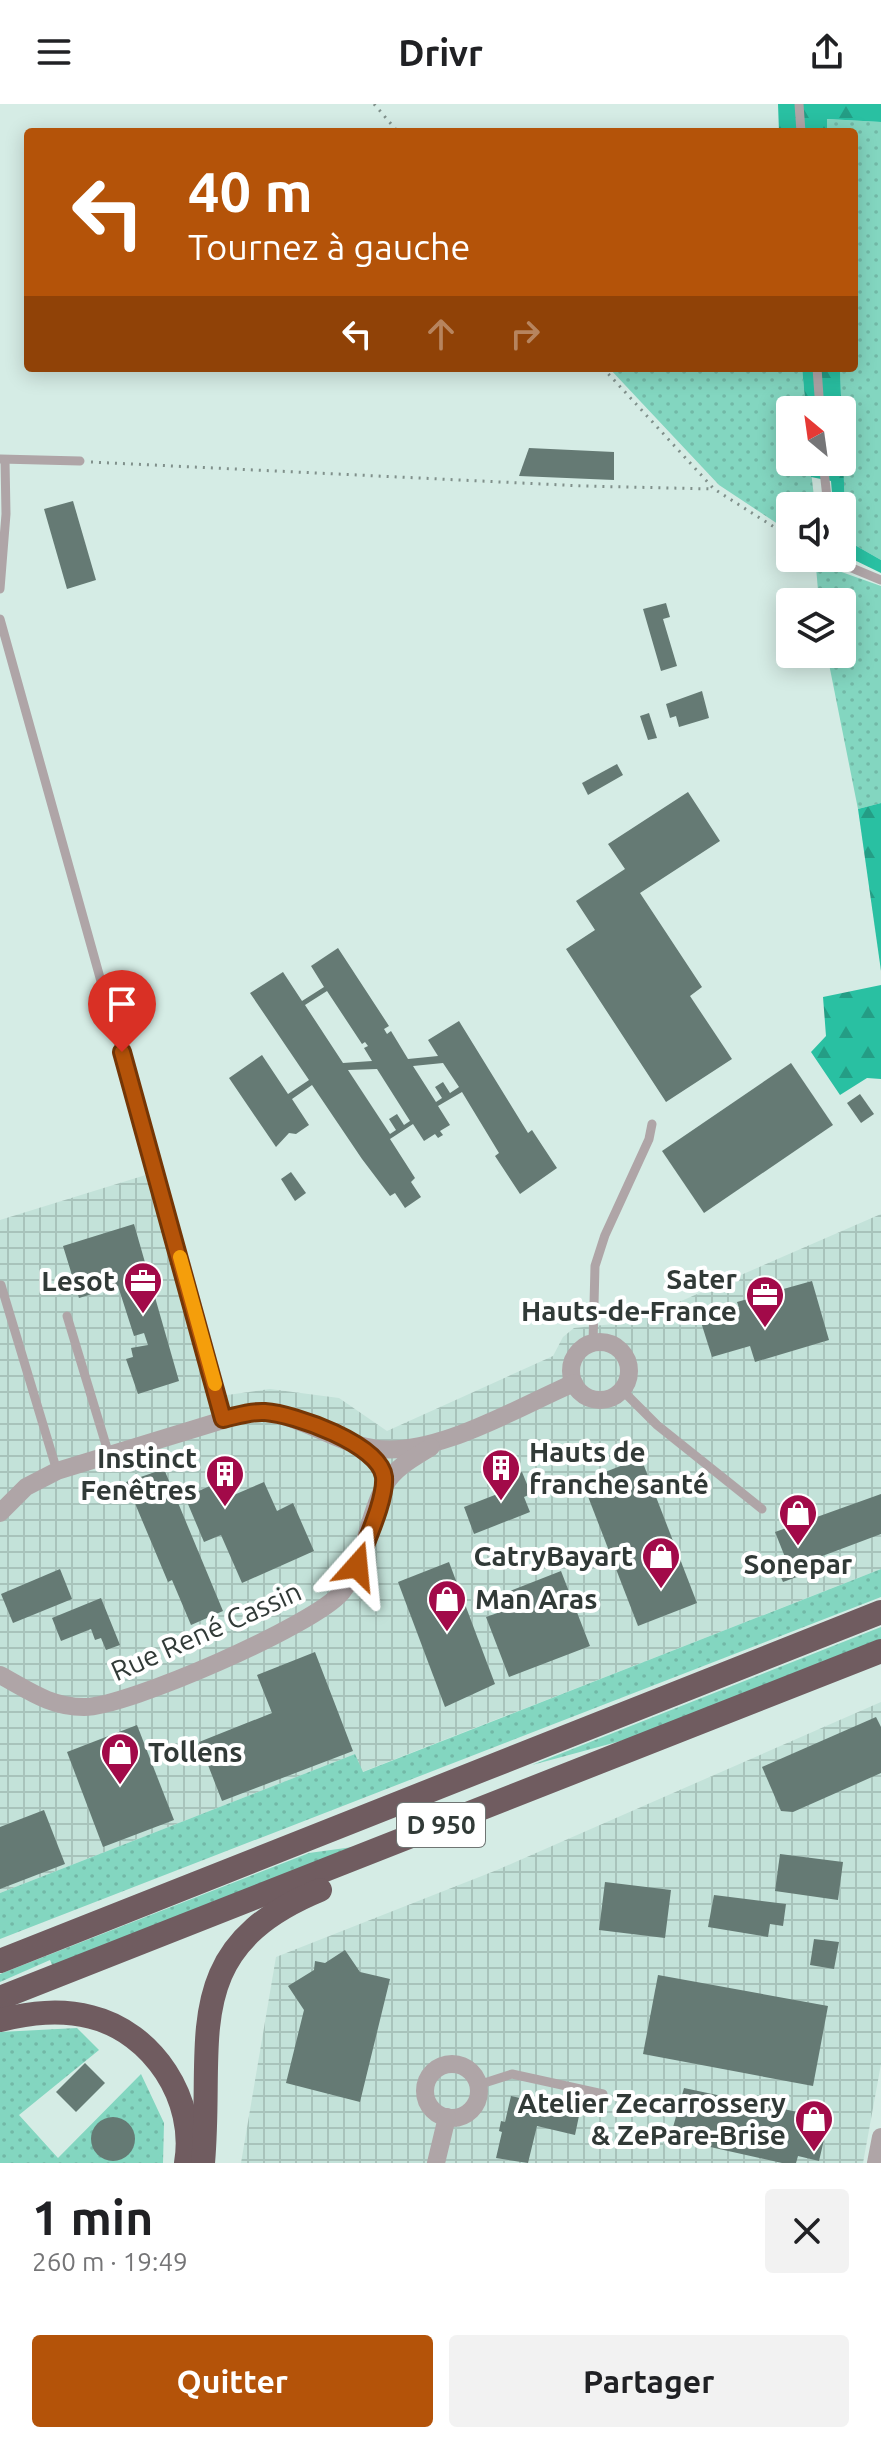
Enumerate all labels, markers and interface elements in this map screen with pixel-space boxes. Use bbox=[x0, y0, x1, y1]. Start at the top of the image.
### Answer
icon: menu bbox=[32, 30, 76, 74]
icon: share bbox=[805, 30, 849, 74]
text: Drivr bbox=[398, 32, 483, 73]
icon: left bbox=[56, 160, 160, 264]
text: 40 m bbox=[188, 160, 313, 223]
text: Tournez à gauche bbox=[188, 226, 470, 267]
icon: left bbox=[335, 312, 379, 356]
icon: ahead bbox=[419, 312, 463, 356]
icon: right bbox=[503, 312, 547, 356]
north arrow bbox=[776, 396, 856, 476]
map controls bbox=[776, 396, 856, 668]
button: sound bbox=[776, 492, 856, 572]
button: layers bbox=[776, 588, 856, 668]
pin bbox=[88, 970, 156, 1052]
icon: arrive bbox=[100, 982, 144, 1026]
office icon: Lesot bbox=[122, 1260, 164, 1315]
place label: Sater Hauts-de-France bbox=[521, 1263, 737, 1326]
place label: Lesot bbox=[41, 1265, 115, 1296]
office icon: Sater Hauts-de-France bbox=[744, 1274, 786, 1329]
place label: Hauts de franche santé bbox=[529, 1436, 709, 1499]
place label: Instinct Fenêtres bbox=[80, 1442, 197, 1505]
building icon: Hauts de franche santé bbox=[480, 1447, 522, 1502]
building icon: Instinct Fenêtres bbox=[204, 1453, 246, 1508]
shop icon: Sonepar bbox=[777, 1492, 819, 1547]
position arrow bbox=[315, 1524, 399, 1608]
shop icon: CatryBayart bbox=[640, 1535, 682, 1590]
place label: CatryBayart bbox=[474, 1540, 633, 1571]
place label: Sonepar bbox=[744, 1548, 853, 1579]
street label: Rue René Cassin bbox=[106, 1575, 306, 1686]
shop icon: Man Aras bbox=[426, 1578, 468, 1633]
place label: Man Aras bbox=[475, 1583, 598, 1614]
shop icon: Tollens bbox=[99, 1731, 141, 1786]
place label: Tollens bbox=[148, 1736, 242, 1767]
road number: D 950 bbox=[397, 1803, 485, 1847]
place label: Atelier Zecarrossery & ZePare-Brise bbox=[518, 2087, 786, 2150]
shop icon: Atelier Zecarrossery & ZePare-Brise bbox=[793, 2098, 835, 2153]
button: close bbox=[765, 2189, 849, 2273]
text: 1 min bbox=[32, 2190, 153, 2244]
text: 260 m · 19:49 bbox=[32, 2247, 188, 2276]
button: Quitter bbox=[32, 2335, 433, 2427]
button: Partager bbox=[449, 2335, 849, 2427]

